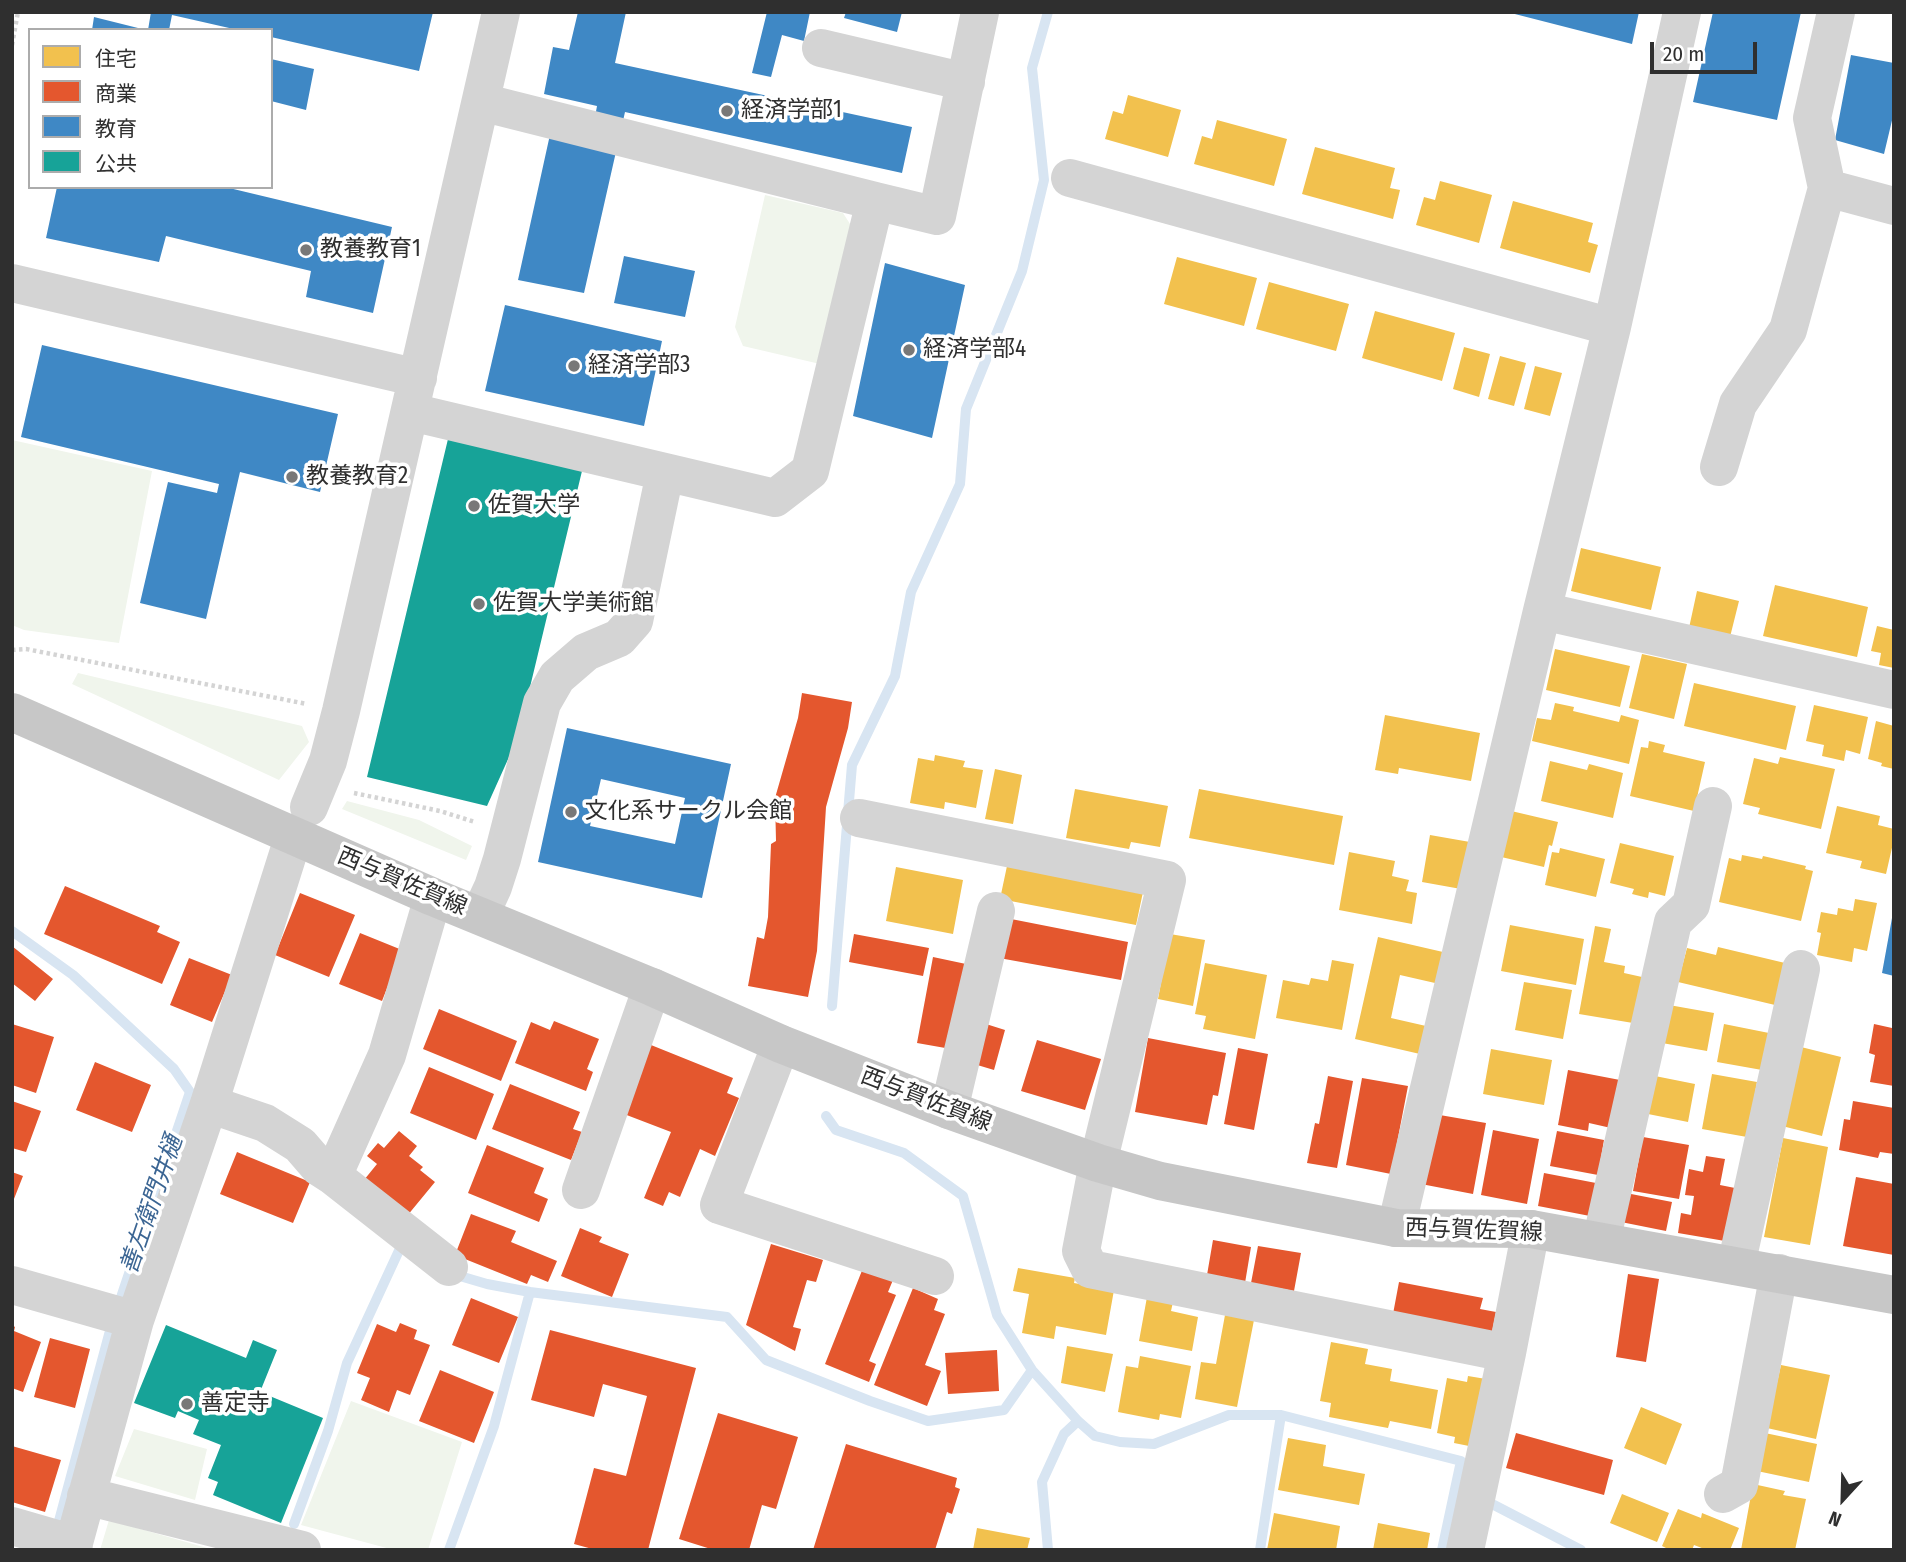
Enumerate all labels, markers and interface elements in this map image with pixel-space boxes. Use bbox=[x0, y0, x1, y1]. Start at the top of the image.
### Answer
legend bbox=[28, 28, 273, 189]
scale bar bbox=[1654, 28, 1761, 72]
text: 20 m bbox=[1663, 41, 1704, 67]
text: 住宅 bbox=[95, 46, 137, 72]
text: 商業 bbox=[95, 81, 137, 107]
place label: 経済学部1 bbox=[741, 97, 842, 125]
marker: 経済学部1 bbox=[719, 103, 735, 119]
text: 教育 bbox=[95, 116, 137, 142]
text: 公共 bbox=[95, 151, 137, 177]
place label: 教養教育1 bbox=[320, 236, 421, 264]
marker: 教養教育1 bbox=[298, 242, 314, 258]
place label: 経済学部4 bbox=[923, 336, 1026, 364]
marker: 経済学部4 bbox=[901, 342, 917, 358]
place label: 経済学部3 bbox=[588, 352, 690, 380]
marker: 経済学部3 bbox=[566, 358, 582, 374]
place label: 教養教育2 bbox=[306, 463, 408, 491]
marker: 教養教育2 bbox=[284, 469, 300, 485]
place label: 佐賀大学 bbox=[488, 492, 580, 520]
marker: 佐賀大学 bbox=[466, 498, 482, 514]
place label: 佐賀大学美術館 bbox=[493, 590, 654, 618]
marker: 佐賀大学美術館 bbox=[471, 596, 487, 612]
place label: 文化系サークル会館 bbox=[585, 798, 792, 826]
marker: 文化系サークル会館 bbox=[563, 804, 579, 820]
street label: 西与賀佐賀線 bbox=[333, 842, 471, 922]
street label: 西与賀佐賀線 bbox=[857, 1062, 995, 1138]
water label: 善左衛門井樋 bbox=[115, 1132, 189, 1278]
street label: 西与賀佐賀線 bbox=[1405, 1215, 1543, 1247]
place label: 善定寺 bbox=[201, 1390, 270, 1418]
marker: 善定寺 bbox=[179, 1396, 195, 1412]
north arrow bbox=[1808, 1464, 1878, 1534]
text: N bbox=[1825, 1506, 1845, 1532]

